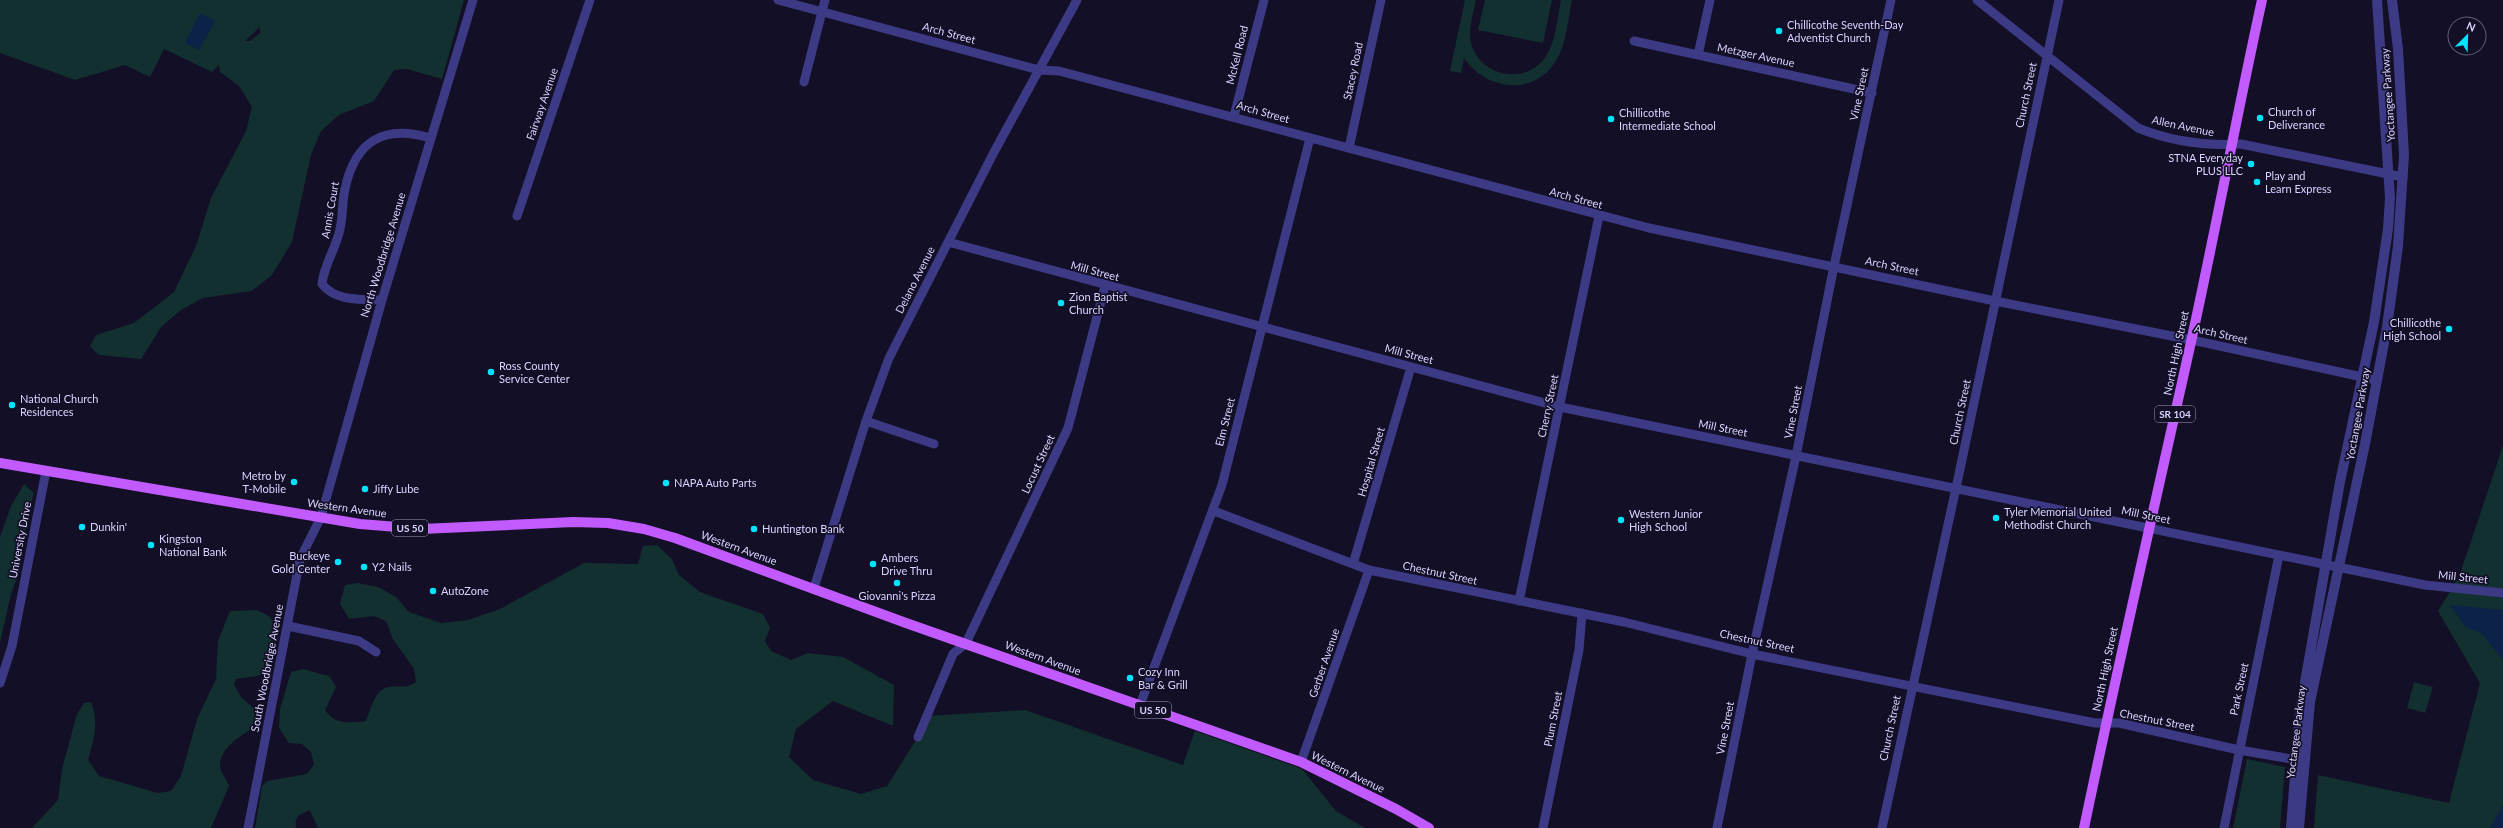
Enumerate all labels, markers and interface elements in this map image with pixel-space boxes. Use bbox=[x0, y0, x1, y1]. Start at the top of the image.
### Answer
north arrow bbox=[2447, 16, 2487, 56]
place label: Chillicothe Seventh-Day Adventist Church bbox=[1787, 18, 1904, 44]
street label: Arch Street bbox=[921, 19, 977, 46]
text: N bbox=[2465, 19, 2478, 34]
street label: McKell Road bbox=[1223, 24, 1250, 86]
marker: Chillicothe Seventh-Day Adventist Church bbox=[1774, 26, 1784, 36]
street label: Metzger Avenue bbox=[1716, 40, 1796, 69]
street label: Stacey Road bbox=[1340, 41, 1365, 101]
street label: Yoctangee Parkway bbox=[2378, 47, 2397, 142]
street label: Church Street bbox=[2012, 61, 2039, 129]
street label: Fairway Avenue bbox=[523, 66, 560, 142]
street label: Vine Street bbox=[1847, 66, 1870, 122]
street label: Arch Street bbox=[1235, 98, 1291, 125]
place label: Church of Deliverance bbox=[2268, 105, 2325, 131]
place label: Chillicothe Intermediate School bbox=[1619, 106, 1716, 132]
street label: Allen Avenue bbox=[2151, 113, 2216, 139]
marker: Church of Deliverance bbox=[2255, 113, 2265, 123]
marker: Chillicothe Intermediate School bbox=[1606, 114, 1616, 124]
place label: STNA Everyday PLUS LLC bbox=[2168, 151, 2244, 177]
marker: STNA Everyday PLUS LLC bbox=[2246, 159, 2256, 169]
place label: Play and Learn Express bbox=[2265, 169, 2332, 195]
marker: Play and Learn Express bbox=[2252, 177, 2262, 187]
street label: Annis Court bbox=[318, 180, 341, 239]
street label: Arch Street bbox=[1548, 184, 1604, 211]
street label: North Woodbridge Avenue bbox=[357, 191, 408, 319]
street label: Delano Avenue bbox=[892, 244, 937, 315]
street label: Arch Street bbox=[1864, 254, 1920, 278]
street label: Mill Street bbox=[1069, 258, 1121, 283]
place label: Zion Baptist Church bbox=[1069, 290, 1128, 316]
marker: Zion Baptist Church bbox=[1056, 298, 1066, 308]
street label: North High Street bbox=[2160, 309, 2191, 396]
place label: Chillicothe High School bbox=[2383, 316, 2441, 342]
street label: Arch Street bbox=[2193, 321, 2249, 346]
marker: Chillicothe High School bbox=[2444, 324, 2454, 334]
street label: Mill Street bbox=[1383, 341, 1435, 366]
place label: Ross County Service Center bbox=[499, 359, 570, 385]
street label: Yoctangee Parkway bbox=[2343, 366, 2372, 461]
marker: Ross County Service Center bbox=[486, 367, 496, 377]
street label: Cherry Street bbox=[1534, 373, 1561, 439]
street label: Church Street bbox=[1946, 378, 1973, 446]
street label: Vine Street bbox=[1781, 384, 1804, 440]
place label: National Church Residences bbox=[20, 392, 98, 418]
street label: Elm Street bbox=[1212, 396, 1237, 448]
marker: National Church Residences bbox=[7, 400, 17, 410]
road number: SR 104 bbox=[2155, 406, 2195, 422]
street label: Mill Street bbox=[1697, 416, 1749, 439]
street label: Hospital Street bbox=[1354, 426, 1387, 498]
street label: Locust Street bbox=[1018, 432, 1057, 495]
place label: Metro by T-Mobile bbox=[242, 469, 286, 495]
place label: NAPA Auto Parts bbox=[674, 476, 757, 489]
marker: Metro by T-Mobile bbox=[289, 477, 299, 487]
marker: NAPA Auto Parts bbox=[661, 478, 671, 488]
place label: Jiffy Lube bbox=[373, 482, 419, 495]
marker: Jiffy Lube bbox=[360, 484, 370, 494]
street label: Western Avenue bbox=[307, 495, 388, 520]
street label: University Drive bbox=[6, 500, 33, 579]
street label: Mill Street bbox=[2120, 503, 2172, 526]
place label: Tyler Memorial United Methodist Church bbox=[2004, 505, 2111, 531]
place label: Western Junior High School bbox=[1629, 507, 1702, 533]
marker: Tyler Memorial United Methodist Church bbox=[1991, 513, 2001, 523]
marker: Western Junior High School bbox=[1616, 515, 1626, 525]
place label: Dunkin' bbox=[90, 520, 127, 533]
road number: US 50 bbox=[392, 520, 428, 536]
marker: Dunkin' bbox=[77, 522, 87, 532]
place label: Huntington Bank bbox=[762, 522, 845, 535]
marker: Huntington Bank bbox=[749, 524, 759, 534]
street label: Western Avenue bbox=[699, 528, 779, 567]
place label: Kingston National Bank bbox=[159, 532, 227, 558]
marker: Kingston National Bank bbox=[146, 540, 156, 550]
place label: Buckeye Gold Center bbox=[271, 549, 330, 575]
place label: Ambers Drive Thru bbox=[881, 551, 932, 577]
marker: Buckeye Gold Center bbox=[333, 557, 343, 567]
street label: Chestnut Street bbox=[1402, 558, 1479, 587]
marker: Ambers Drive Thru bbox=[868, 559, 878, 569]
place label: Y2 Nails bbox=[372, 560, 412, 573]
marker: Y2 Nails bbox=[359, 562, 369, 572]
street label: Mill Street bbox=[2438, 567, 2489, 586]
marker: Giovanni's Pizza bbox=[892, 578, 902, 588]
place label: AutoZone bbox=[441, 584, 489, 597]
marker: AutoZone bbox=[428, 586, 438, 596]
place label: Giovanni's Pizza bbox=[858, 589, 936, 602]
street label: South Woodbridge Avenue bbox=[248, 603, 285, 733]
street label: North High Street bbox=[2089, 625, 2120, 712]
street label: Gerber Avenue bbox=[1306, 626, 1342, 699]
street label: Chestnut Street bbox=[1719, 626, 1796, 655]
street label: Western Avenue bbox=[1003, 638, 1083, 677]
street label: Park Street bbox=[2227, 661, 2250, 716]
place label: Cozy Inn Bar & Grill bbox=[1138, 665, 1188, 691]
marker: Cozy Inn Bar & Grill bbox=[1125, 673, 1135, 683]
street label: Yoctangee Parkway bbox=[2283, 684, 2308, 779]
street label: Plum Street bbox=[1541, 690, 1564, 748]
street label: Church Street bbox=[1876, 694, 1903, 762]
street label: Vine Street bbox=[1713, 700, 1736, 756]
road number: US 50 bbox=[1135, 702, 1171, 718]
street label: Chestnut Street bbox=[2119, 706, 2196, 733]
street label: Western Avenue bbox=[1309, 748, 1387, 795]

